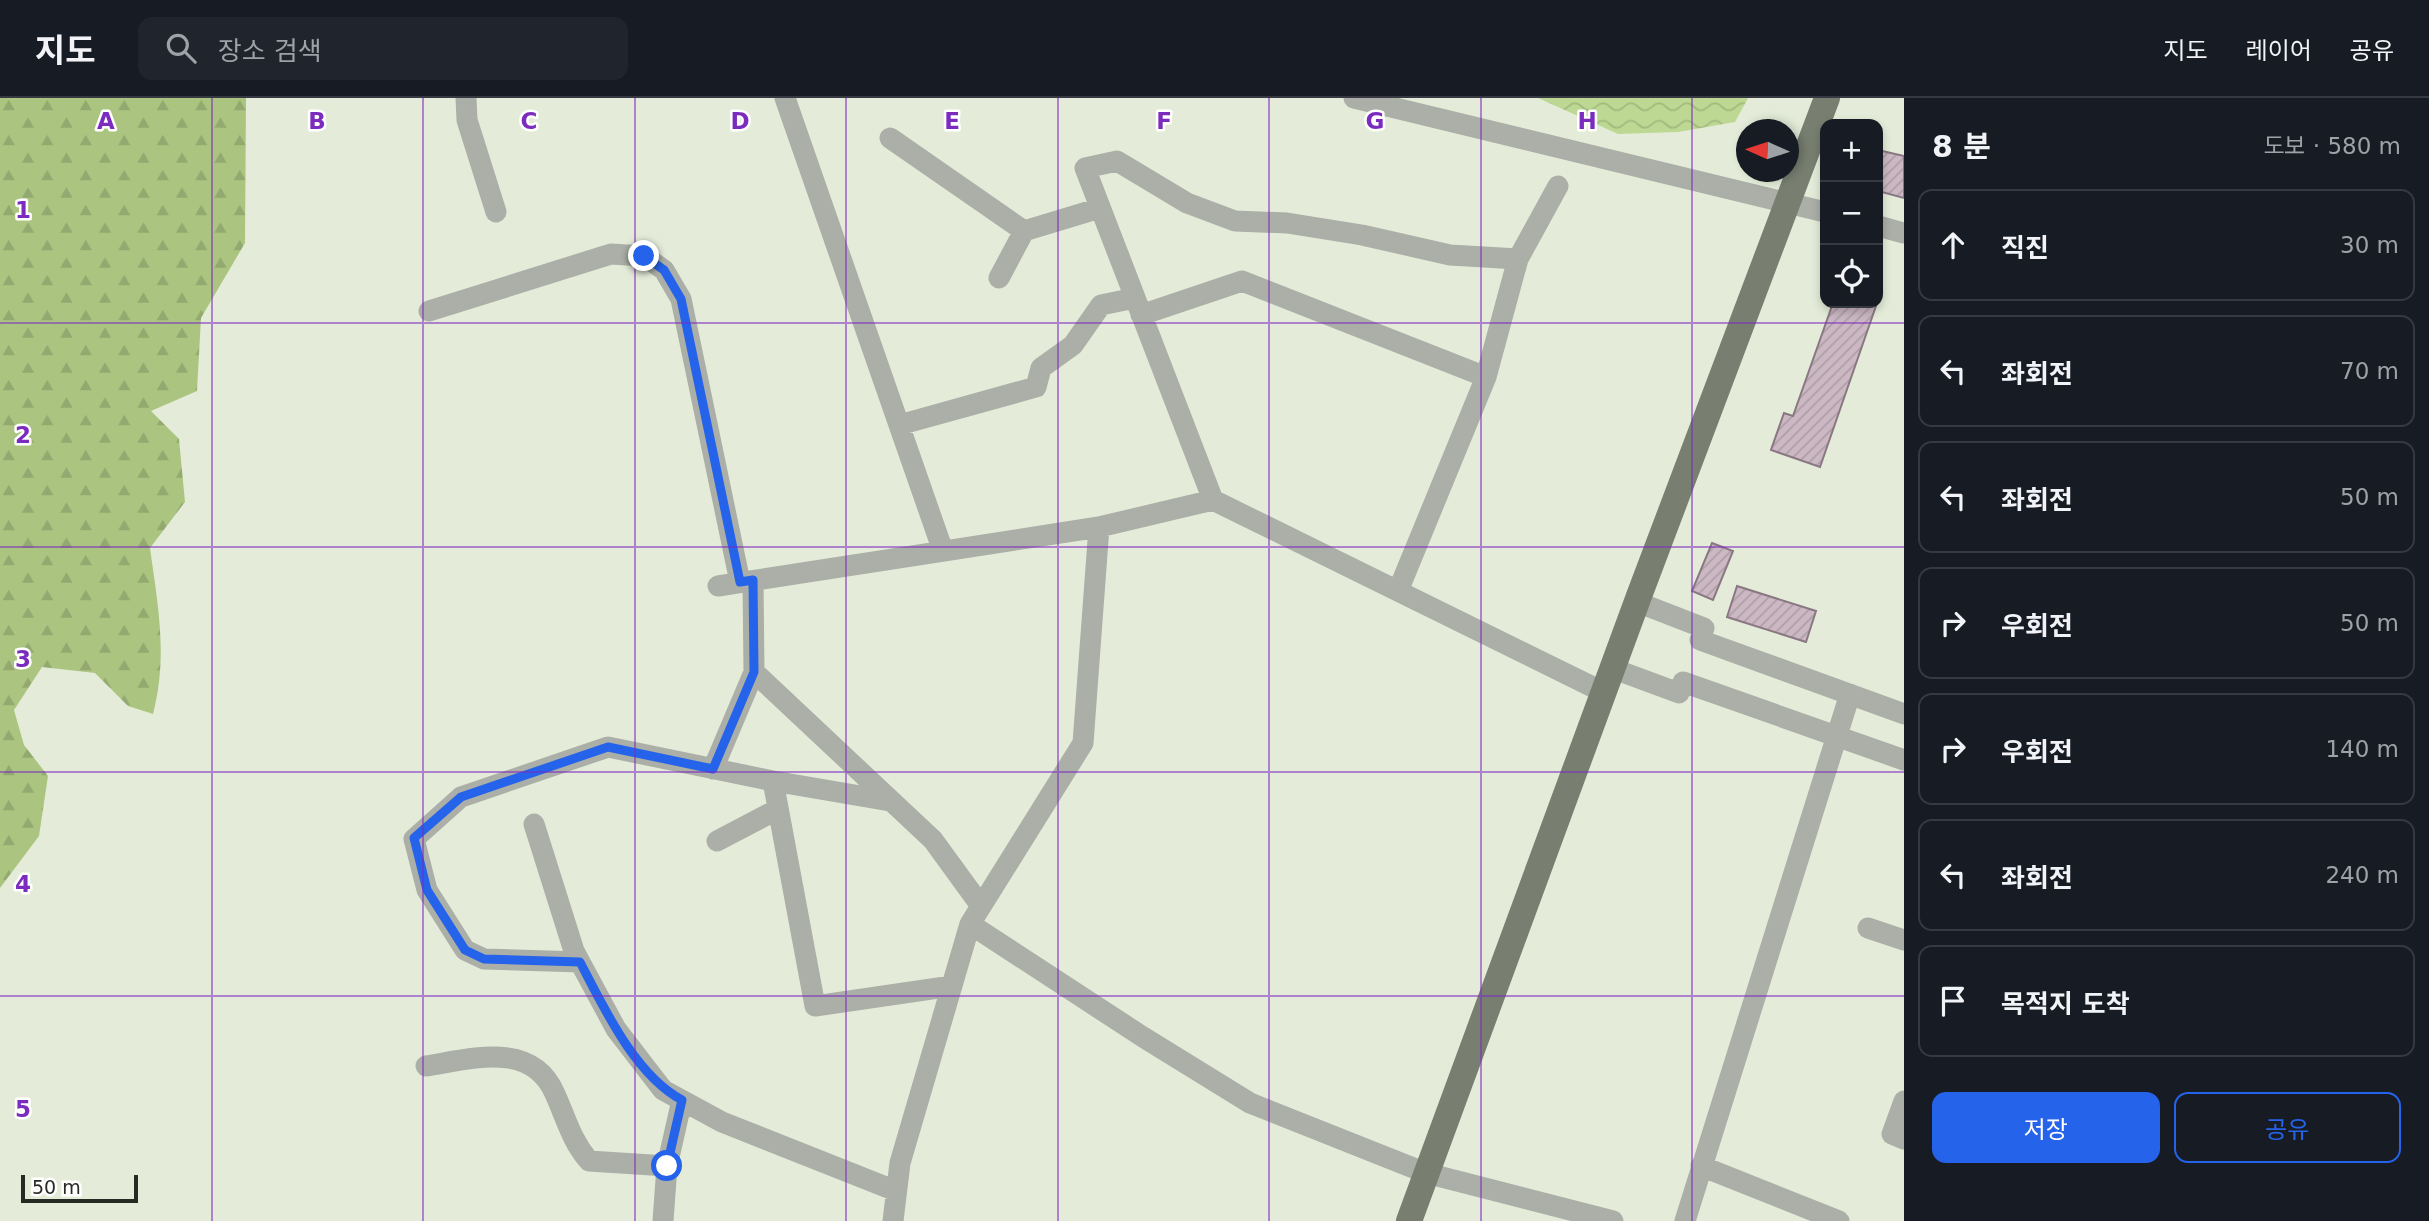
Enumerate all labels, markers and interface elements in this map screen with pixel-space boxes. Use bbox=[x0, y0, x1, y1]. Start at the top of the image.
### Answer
search box bbox=[138, 17, 628, 80]
icon: search bbox=[162, 29, 200, 67]
text: 지도 bbox=[35, 31, 96, 70]
text: 장소 검색 bbox=[218, 36, 322, 66]
text: 지도 bbox=[2163, 37, 2208, 65]
text: 레이어 bbox=[2246, 37, 2312, 65]
text: 공유 bbox=[2350, 37, 2394, 65]
text: A bbox=[97, 108, 115, 134]
text: B bbox=[308, 108, 326, 134]
text: C bbox=[521, 108, 537, 134]
text: D bbox=[730, 108, 750, 134]
text: E bbox=[944, 108, 960, 134]
text: F bbox=[1156, 108, 1172, 134]
text: G bbox=[1366, 108, 1384, 134]
text: H bbox=[1577, 108, 1597, 134]
north arrow bbox=[1736, 119, 1799, 182]
map controls bbox=[1820, 119, 1883, 308]
button: + bbox=[1820, 119, 1883, 182]
text: 8 분 bbox=[1932, 129, 1991, 164]
text: 도보 · 580 m bbox=[2263, 133, 2401, 159]
button: − bbox=[1820, 182, 1883, 245]
text: 1 bbox=[15, 197, 31, 223]
icon: ahead bbox=[1934, 226, 1972, 264]
text: 30 m bbox=[2340, 232, 2399, 258]
text: 직진 bbox=[2001, 233, 2049, 263]
route end bbox=[628, 240, 659, 271]
button: locate bbox=[1820, 245, 1883, 308]
icon: left bbox=[1934, 352, 1972, 390]
text: 70 m bbox=[2340, 358, 2399, 384]
text: 좌회전 bbox=[2001, 359, 2073, 389]
text: 2 bbox=[15, 422, 31, 448]
icon: left bbox=[1934, 478, 1972, 516]
text: 50 m bbox=[2340, 484, 2399, 510]
text: 좌회전 bbox=[2001, 485, 2073, 515]
icon: right bbox=[1934, 604, 1972, 642]
text: 50 m bbox=[2340, 610, 2399, 636]
text: 우회전 bbox=[2001, 611, 2073, 641]
text: 3 bbox=[15, 646, 31, 672]
icon: right bbox=[1934, 730, 1972, 768]
text: 140 m bbox=[2325, 736, 2399, 762]
text: 우회전 bbox=[2001, 737, 2073, 767]
icon: left bbox=[1934, 856, 1972, 894]
text: 240 m bbox=[2325, 862, 2399, 888]
text: 좌회전 bbox=[2001, 863, 2073, 893]
text: 4 bbox=[15, 871, 31, 897]
icon: arrive bbox=[1934, 982, 1972, 1020]
text: 목적지 도착 bbox=[2001, 989, 2130, 1019]
button: 저장 bbox=[1932, 1092, 2160, 1163]
button: 공유 bbox=[2174, 1092, 2401, 1163]
text: 5 bbox=[15, 1096, 31, 1122]
route start bbox=[651, 1150, 682, 1181]
scale bar bbox=[21, 1172, 138, 1204]
text: 50 m bbox=[32, 1176, 81, 1198]

